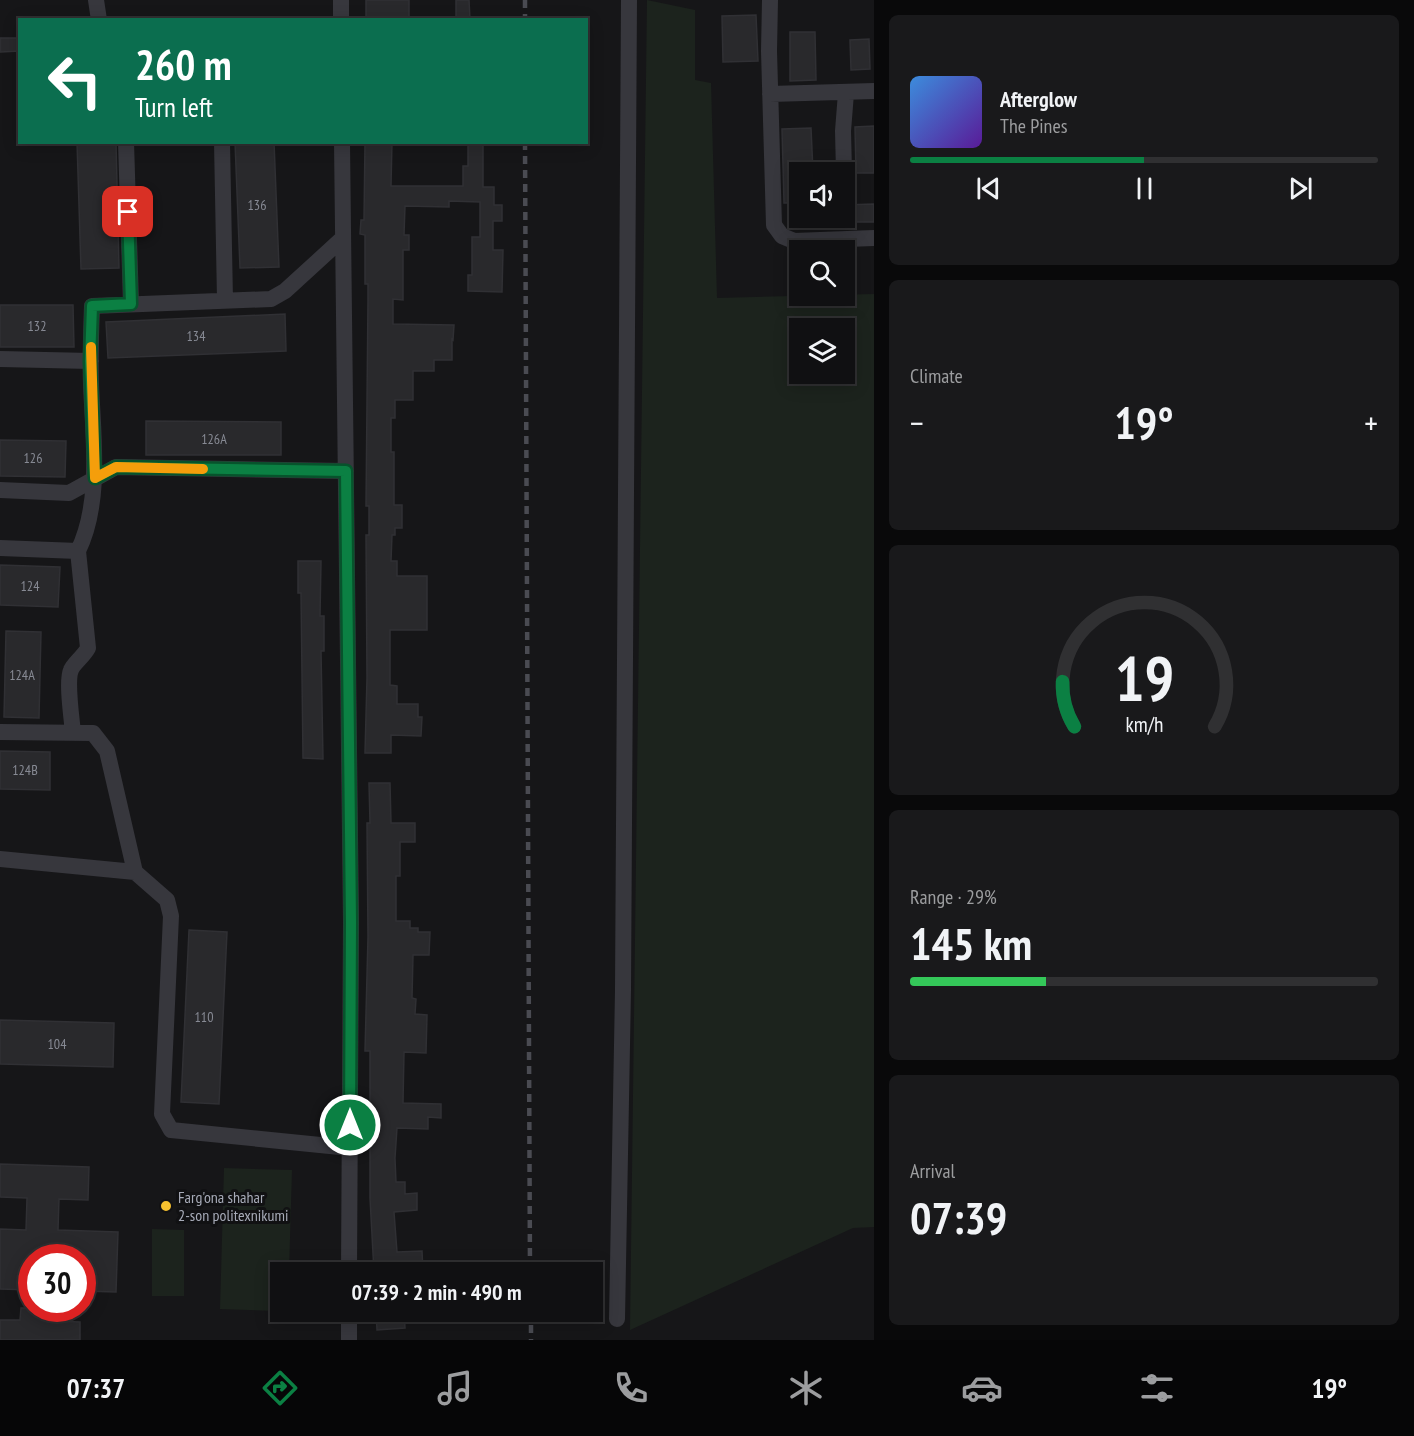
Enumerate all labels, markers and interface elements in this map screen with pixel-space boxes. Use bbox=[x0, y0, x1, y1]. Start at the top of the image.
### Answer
text: 260 m bbox=[135, 37, 232, 92]
icon: left bbox=[36, 42, 114, 120]
text: Afterglow bbox=[1000, 85, 1077, 113]
text: Turn left bbox=[135, 90, 213, 124]
text: The Pines bbox=[1000, 113, 1067, 139]
map controls bbox=[789, 162, 855, 384]
button: sound bbox=[789, 162, 855, 228]
icon: previous bbox=[972, 172, 1005, 205]
icon: pause bbox=[1128, 172, 1161, 205]
icon: next bbox=[1284, 172, 1317, 205]
pin bbox=[102, 186, 153, 237]
icon: arrive bbox=[111, 195, 144, 228]
house number: 136 bbox=[248, 196, 266, 214]
button: search bbox=[789, 240, 855, 306]
house number: 132 bbox=[28, 317, 46, 335]
button: layers bbox=[789, 318, 855, 384]
house number: 134 bbox=[187, 327, 206, 345]
text: Climate bbox=[910, 363, 963, 389]
text: 19° bbox=[1114, 393, 1174, 451]
text: − bbox=[910, 401, 924, 444]
text: + bbox=[1364, 401, 1378, 444]
house number: 126А bbox=[201, 430, 227, 448]
house number: 126 bbox=[24, 449, 42, 467]
house number: 124 bbox=[21, 577, 40, 595]
text: 19 bbox=[1114, 637, 1174, 718]
house number: 124А bbox=[9, 666, 35, 684]
text: km/h bbox=[1125, 710, 1163, 738]
house number: 124В bbox=[12, 761, 38, 779]
text: Range · 29% bbox=[910, 884, 997, 910]
text: 145 km bbox=[910, 914, 1032, 972]
house number: 110 bbox=[195, 1008, 213, 1026]
house number: 104 bbox=[48, 1035, 67, 1053]
position arrow bbox=[318, 1093, 382, 1157]
text: Arrival bbox=[910, 1158, 955, 1184]
place label: Farg'ona shahar 2-son politexnikumi bbox=[178, 1187, 288, 1225]
text: 07:39 bbox=[910, 1188, 1007, 1246]
marker: Farg'ona shahar 2-son politexnikumi bbox=[159, 1199, 173, 1213]
speed limit sign: 30 bbox=[18, 1244, 96, 1322]
text: 07:39 · 2 min · 490 m bbox=[351, 1278, 522, 1306]
icon: directions bbox=[259, 1367, 301, 1409]
icon: music bbox=[434, 1367, 476, 1409]
icon: phone bbox=[610, 1367, 652, 1409]
icon: climate bbox=[785, 1367, 827, 1409]
icon: car bbox=[961, 1367, 1003, 1409]
icon: filters bbox=[1136, 1367, 1178, 1409]
text: 07:37 bbox=[67, 1371, 125, 1405]
text: 19° bbox=[1312, 1371, 1347, 1405]

